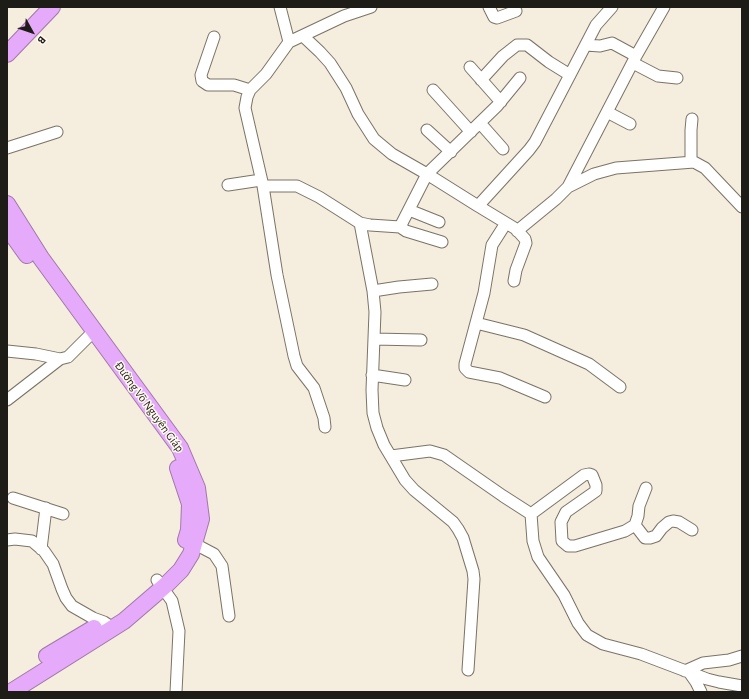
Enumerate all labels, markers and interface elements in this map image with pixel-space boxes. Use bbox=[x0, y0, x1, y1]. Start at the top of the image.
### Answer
north arrow bbox=[12, 12, 52, 52]
text: B bbox=[35, 34, 48, 46]
street label: Đường Võ Nguyên Giáp bbox=[111, 359, 187, 455]

